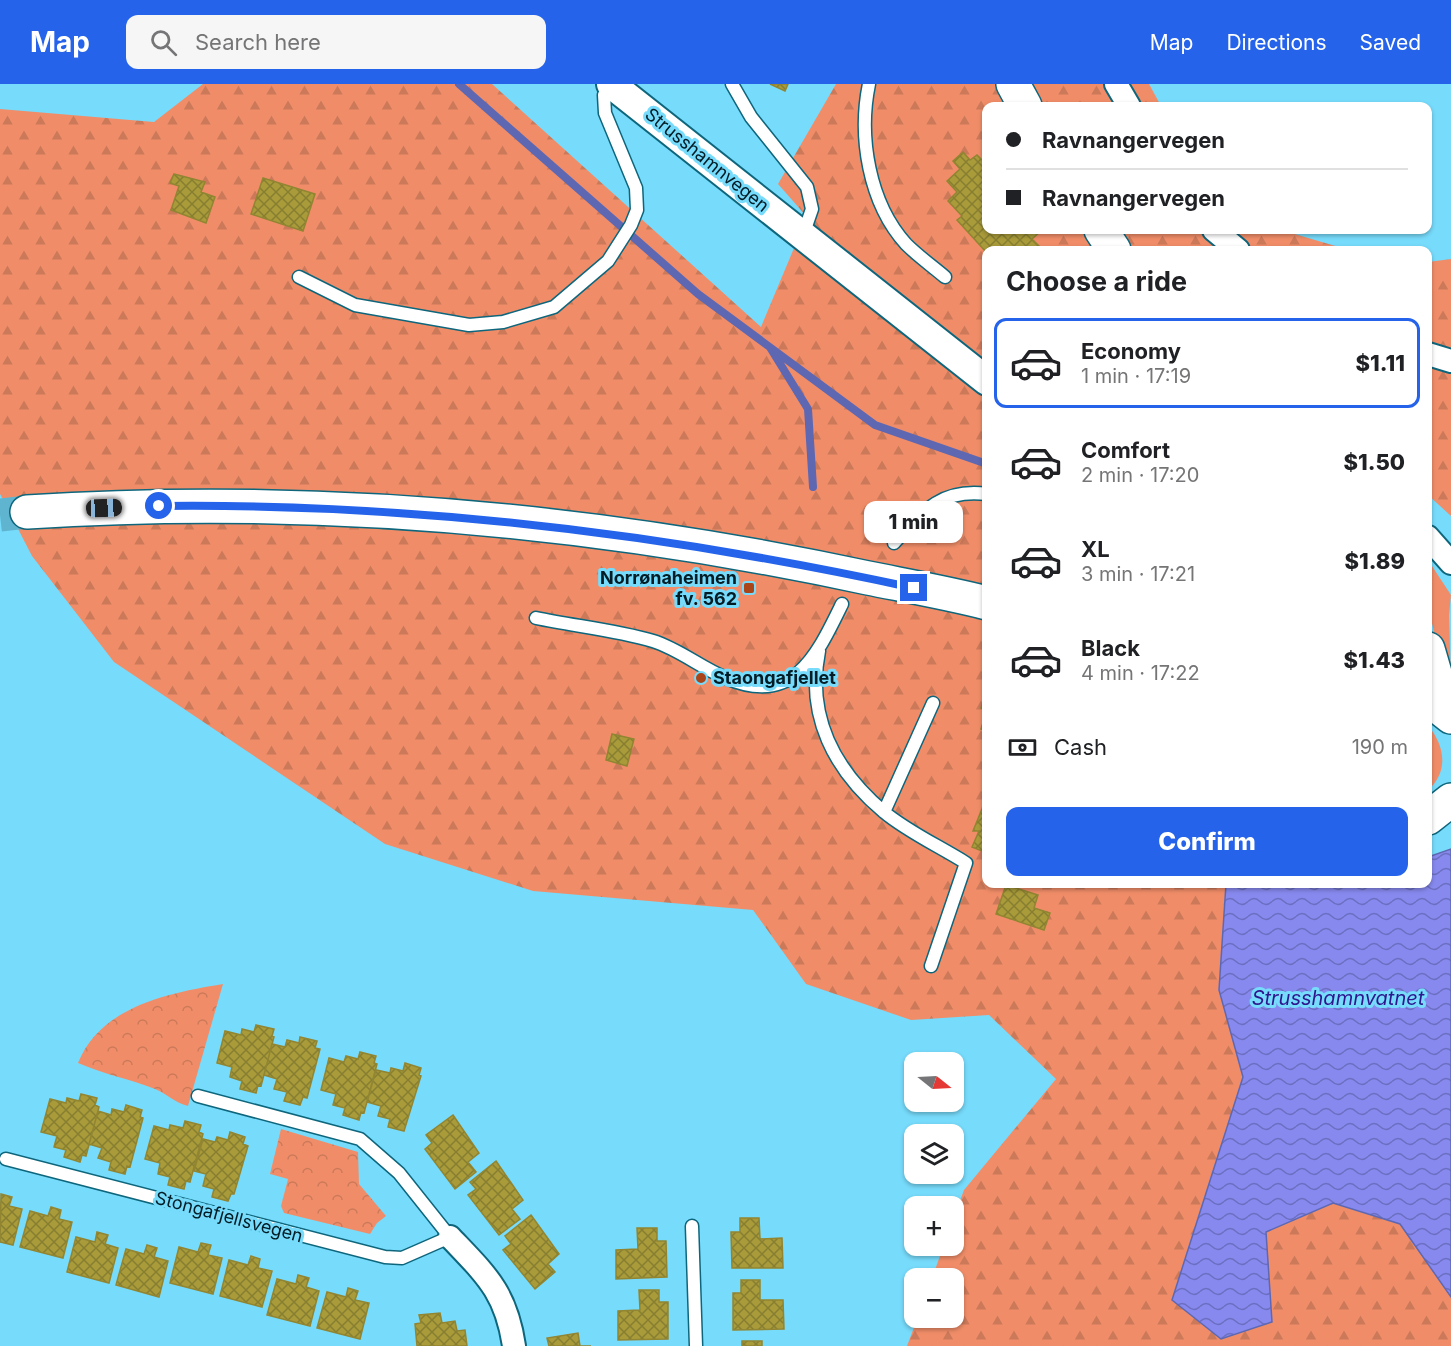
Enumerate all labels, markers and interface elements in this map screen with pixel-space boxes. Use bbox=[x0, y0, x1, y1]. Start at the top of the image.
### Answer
search box bbox=[126, 15, 546, 69]
text: Map bbox=[30, 25, 90, 59]
icon: search bbox=[147, 26, 180, 59]
text: Search here bbox=[195, 29, 321, 55]
text: Map bbox=[1150, 30, 1193, 55]
text: Directions bbox=[1226, 30, 1327, 55]
text: Saved bbox=[1360, 30, 1421, 55]
street label: Strusshamnvegen bbox=[641, 103, 773, 216]
text: Ravnangervegen bbox=[1042, 127, 1225, 153]
text: Ravnangervegen bbox=[1042, 185, 1225, 211]
text: Choose a ride bbox=[1006, 265, 1187, 298]
icon: car bbox=[1009, 336, 1063, 390]
text: Economy bbox=[1081, 338, 1181, 364]
text: $1.11 bbox=[1356, 350, 1405, 376]
text: 1 min · 17:19 bbox=[1081, 364, 1191, 388]
icon: car bbox=[1009, 435, 1063, 489]
text: Comfort bbox=[1081, 437, 1170, 463]
text: $1.50 bbox=[1344, 449, 1405, 475]
text: 2 min · 17:20 bbox=[1081, 463, 1199, 487]
route start bbox=[145, 492, 172, 519]
car bbox=[86, 498, 122, 518]
callout: 1 min bbox=[864, 501, 964, 543]
text: 1 min bbox=[888, 510, 939, 534]
icon: car bbox=[1009, 534, 1063, 588]
text: XL bbox=[1081, 536, 1110, 562]
text: $1.89 bbox=[1345, 548, 1405, 574]
text: 3 min · 17:21 bbox=[1081, 562, 1195, 586]
place label: Norrønaheimen fv. 562 bbox=[600, 567, 737, 609]
route end bbox=[900, 574, 927, 601]
marker: Norrønaheimen fv. 562 bbox=[742, 581, 756, 595]
icon: car bbox=[1009, 633, 1063, 687]
text: Black bbox=[1081, 635, 1140, 661]
text: $1.43 bbox=[1343, 647, 1405, 673]
text: 4 min · 17:22 bbox=[1081, 661, 1200, 685]
place label: Staongafjellet bbox=[713, 667, 836, 688]
marker: Staongafjellet bbox=[694, 671, 708, 685]
icon: cash bbox=[1006, 731, 1039, 764]
text: Cash bbox=[1054, 734, 1107, 760]
text: 190 m bbox=[1352, 735, 1408, 759]
button: Confirm bbox=[1006, 807, 1408, 876]
water label: Strusshamnvatnet bbox=[1252, 986, 1425, 1010]
north arrow bbox=[904, 1052, 964, 1112]
map controls bbox=[904, 1052, 964, 1328]
button: layers bbox=[904, 1124, 964, 1184]
street label: Stongafjellsvegen bbox=[153, 1187, 305, 1246]
button: + bbox=[904, 1196, 964, 1256]
button: − bbox=[904, 1268, 964, 1328]

